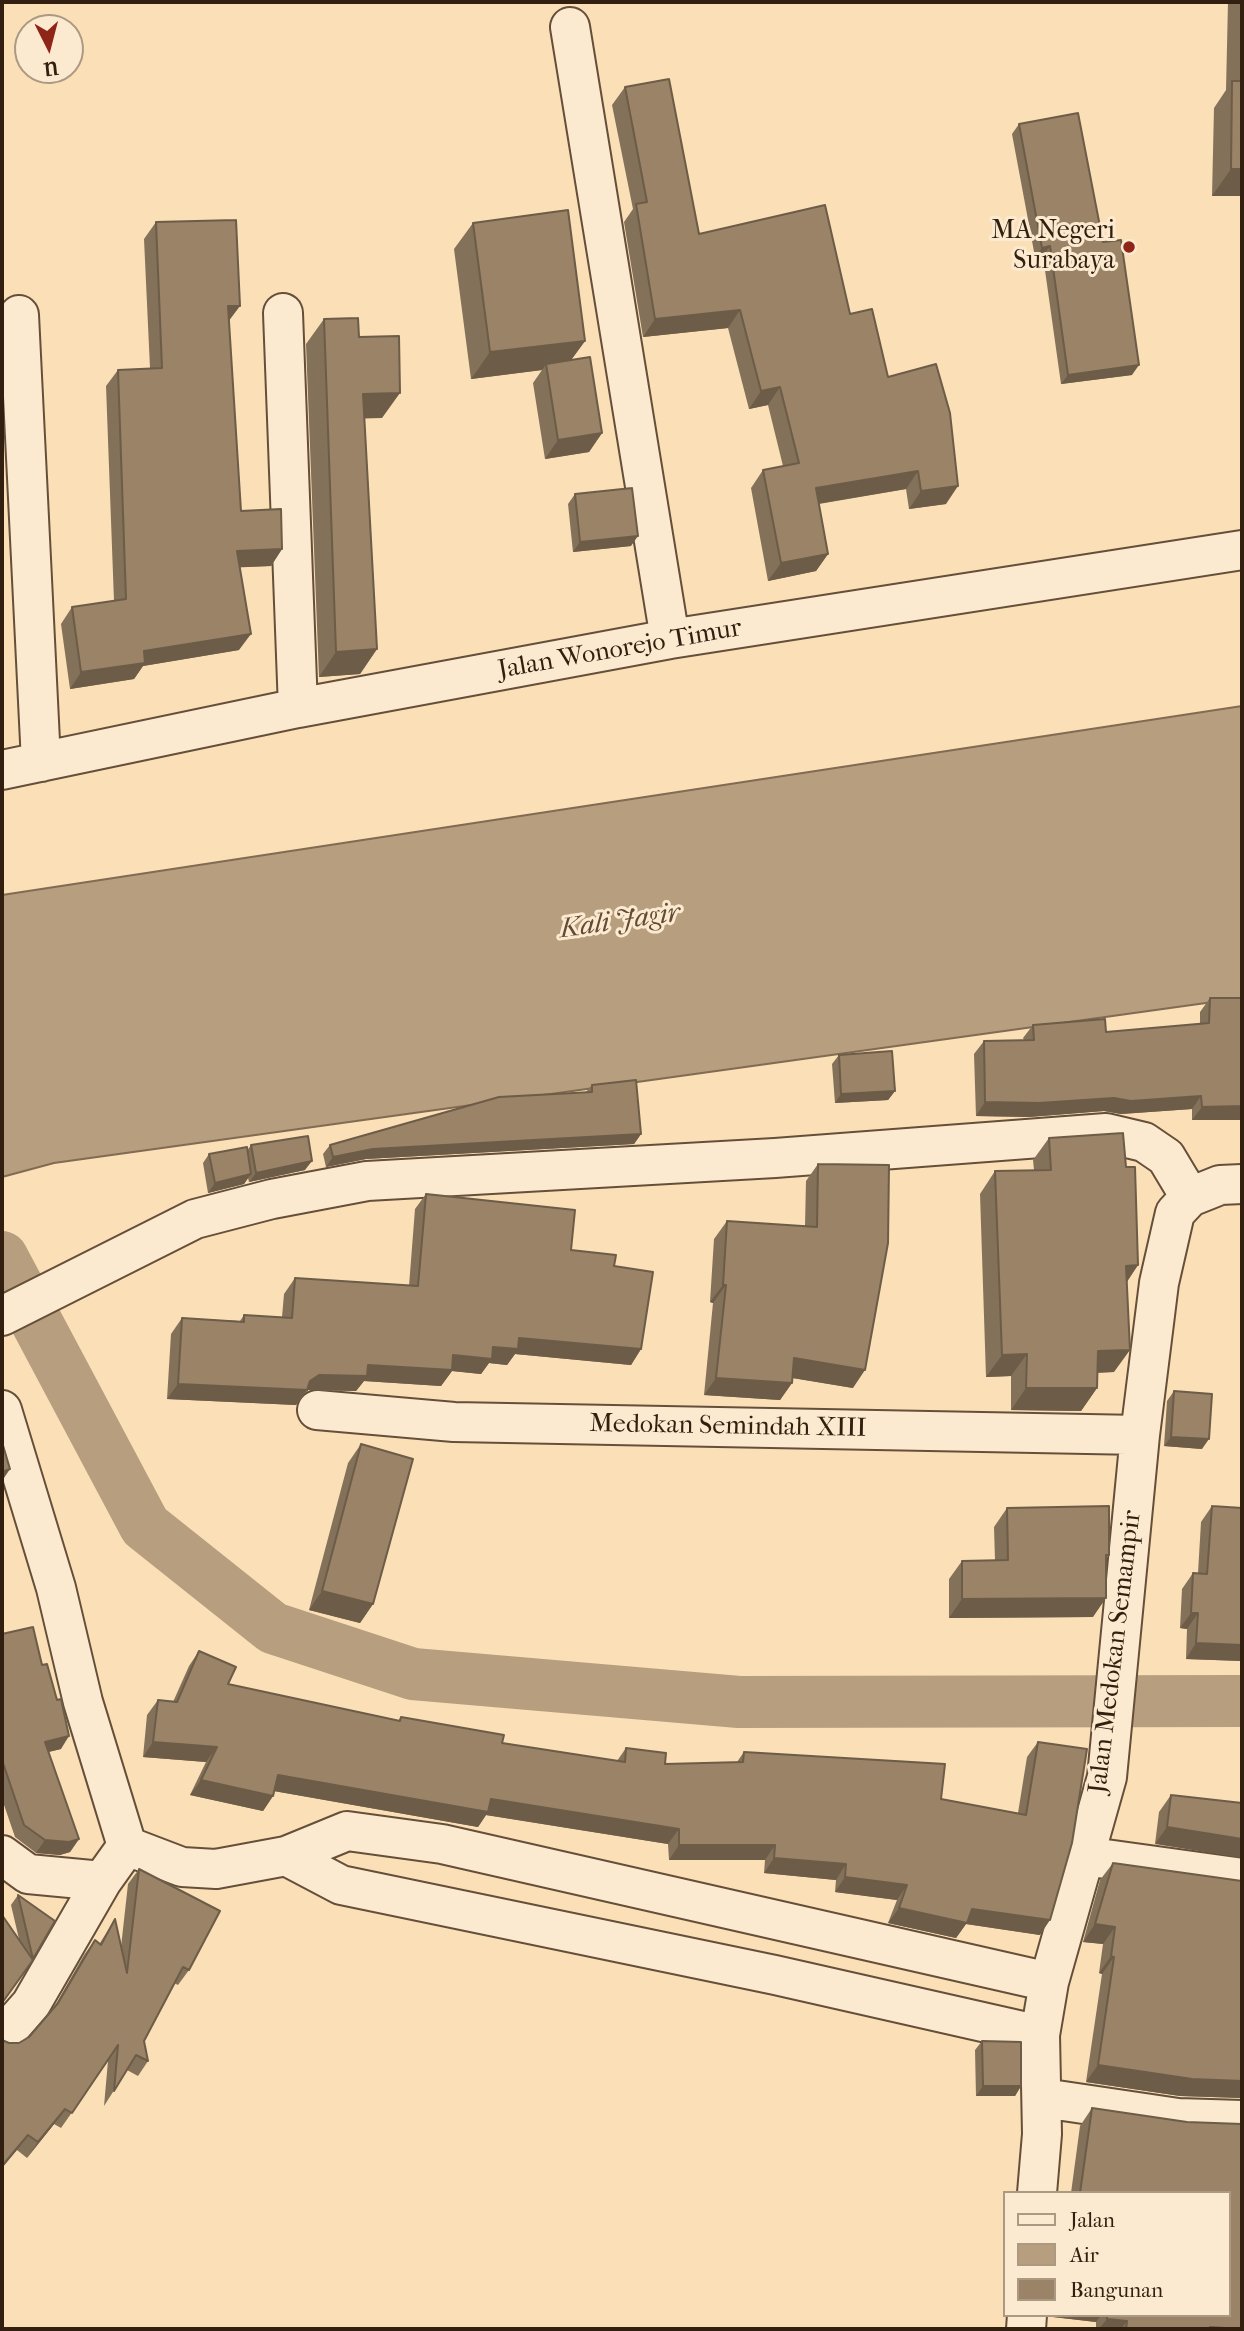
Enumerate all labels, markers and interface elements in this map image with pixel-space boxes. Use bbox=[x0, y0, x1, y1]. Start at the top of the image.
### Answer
north arrow bbox=[14, 14, 84, 84]
text: U bbox=[42, 56, 59, 80]
place label: MA Negeri Surabaya bbox=[991, 216, 1115, 278]
marker: MA Negeri Surabaya bbox=[1121, 239, 1137, 255]
street label: Jalan Wonorejo Timur bbox=[496, 613, 744, 687]
water label: Kali Jagir bbox=[558, 897, 682, 947]
street label: Medokan Semindah XIII bbox=[589, 1409, 867, 1445]
street label: Jalan Medokan Semampir bbox=[1083, 1509, 1149, 1795]
legend bbox=[1002, 2191, 1230, 2317]
text: Jalan bbox=[1070, 2208, 1115, 2232]
text: Air bbox=[1070, 2243, 1099, 2267]
text: Bangunan bbox=[1070, 2278, 1163, 2302]

